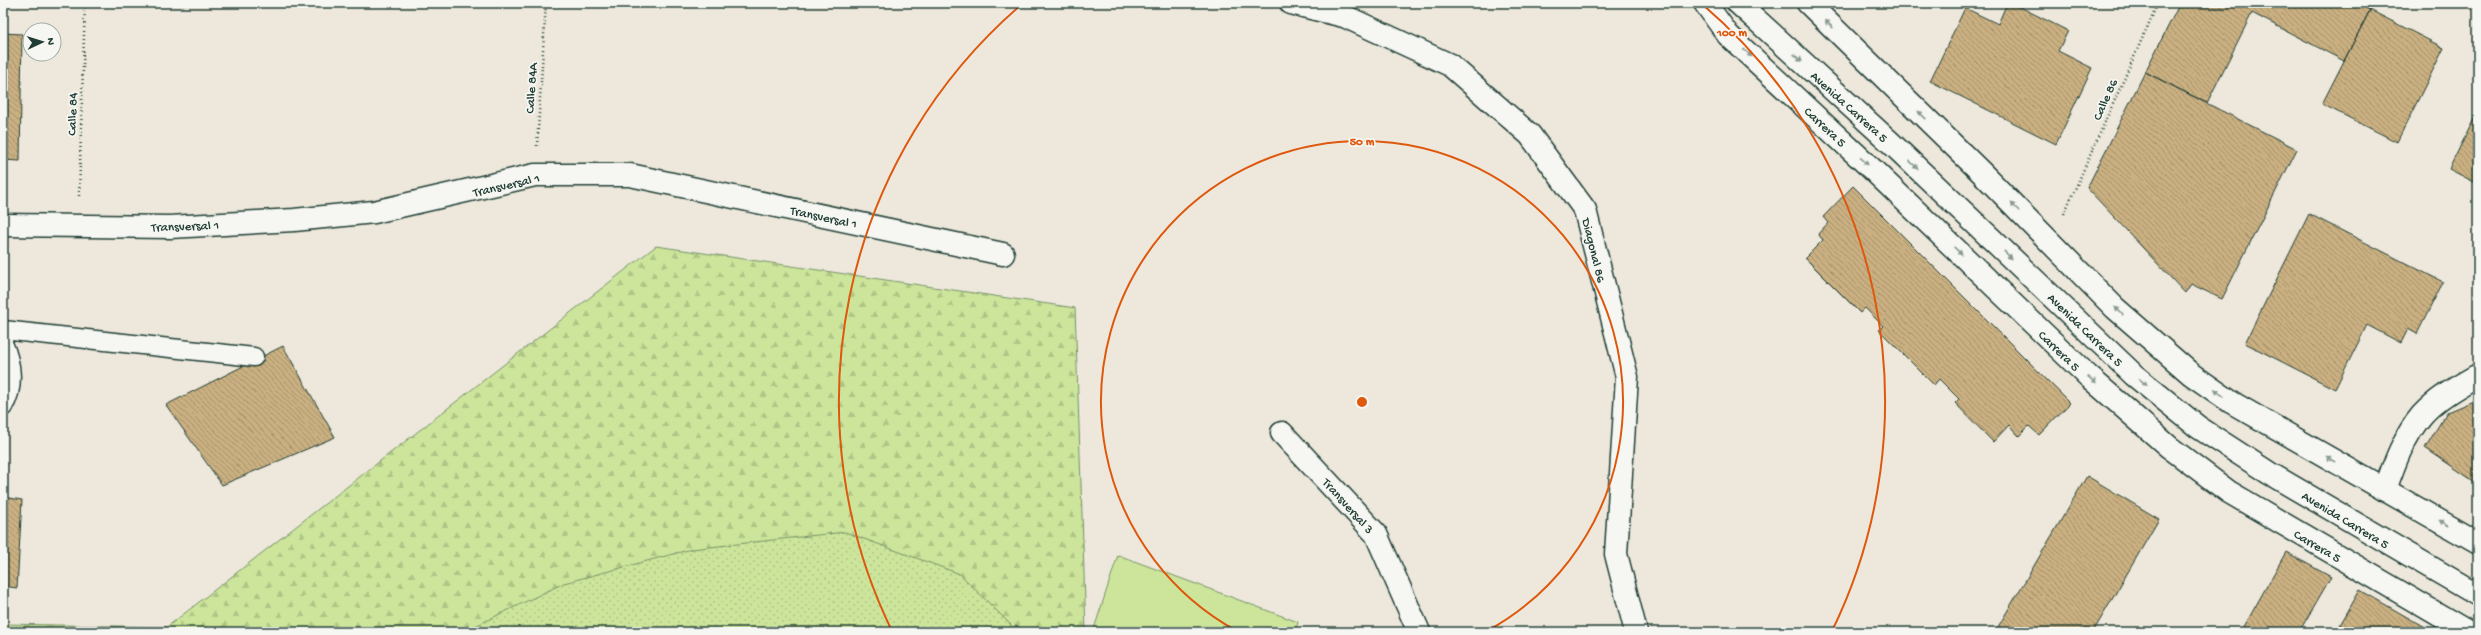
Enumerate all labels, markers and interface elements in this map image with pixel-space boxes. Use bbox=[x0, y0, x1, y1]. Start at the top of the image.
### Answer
one-way arrow bbox=[1824, 19, 1834, 29]
north arrow bbox=[22, 22, 62, 62]
text: 100 m bbox=[1716, 27, 1747, 41]
text: N bbox=[44, 37, 56, 45]
one-way arrow bbox=[1743, 48, 1753, 58]
one-way arrow bbox=[1793, 53, 1803, 63]
street label: Calle 84A bbox=[523, 61, 542, 114]
street label: Avenida Carrera 5 bbox=[1808, 67, 1892, 145]
street label: Calle 86 bbox=[2091, 77, 2122, 123]
street label: Calle 84 bbox=[65, 92, 82, 136]
street label: Carrera 5 bbox=[1802, 103, 1850, 149]
one-way arrow bbox=[1917, 110, 1927, 120]
text: 50 m bbox=[1350, 136, 1375, 150]
one-way arrow bbox=[1859, 156, 1869, 166]
one-way arrow bbox=[1909, 160, 1919, 170]
street label: Transversal 1 bbox=[471, 171, 541, 202]
one-way arrow bbox=[2010, 202, 2020, 212]
street label: Transversal 1 bbox=[788, 204, 858, 233]
street label: Diagonal 86 bbox=[1577, 216, 1608, 285]
street label: Transversal 1 bbox=[150, 219, 219, 236]
one-way arrow bbox=[1953, 246, 1963, 255]
one-way arrow bbox=[2003, 250, 2013, 259]
street label: Avenida Carrera 5 bbox=[2045, 289, 2127, 369]
one-way arrow bbox=[2114, 306, 2124, 316]
street label: Carrera 5 bbox=[2036, 326, 2084, 374]
one-way arrow bbox=[2087, 375, 2097, 384]
one-way arrow bbox=[2138, 378, 2149, 387]
one-way arrow bbox=[2214, 389, 2224, 397]
centre of rings bbox=[1355, 395, 1369, 409]
one-way arrow bbox=[2325, 455, 2337, 462]
street label: Transversal 3 bbox=[1318, 475, 1376, 538]
street label: Avenida Carrera 5 bbox=[2300, 487, 2392, 551]
one-way arrow bbox=[2438, 520, 2450, 527]
street label: Carrera 5 bbox=[2292, 525, 2344, 565]

